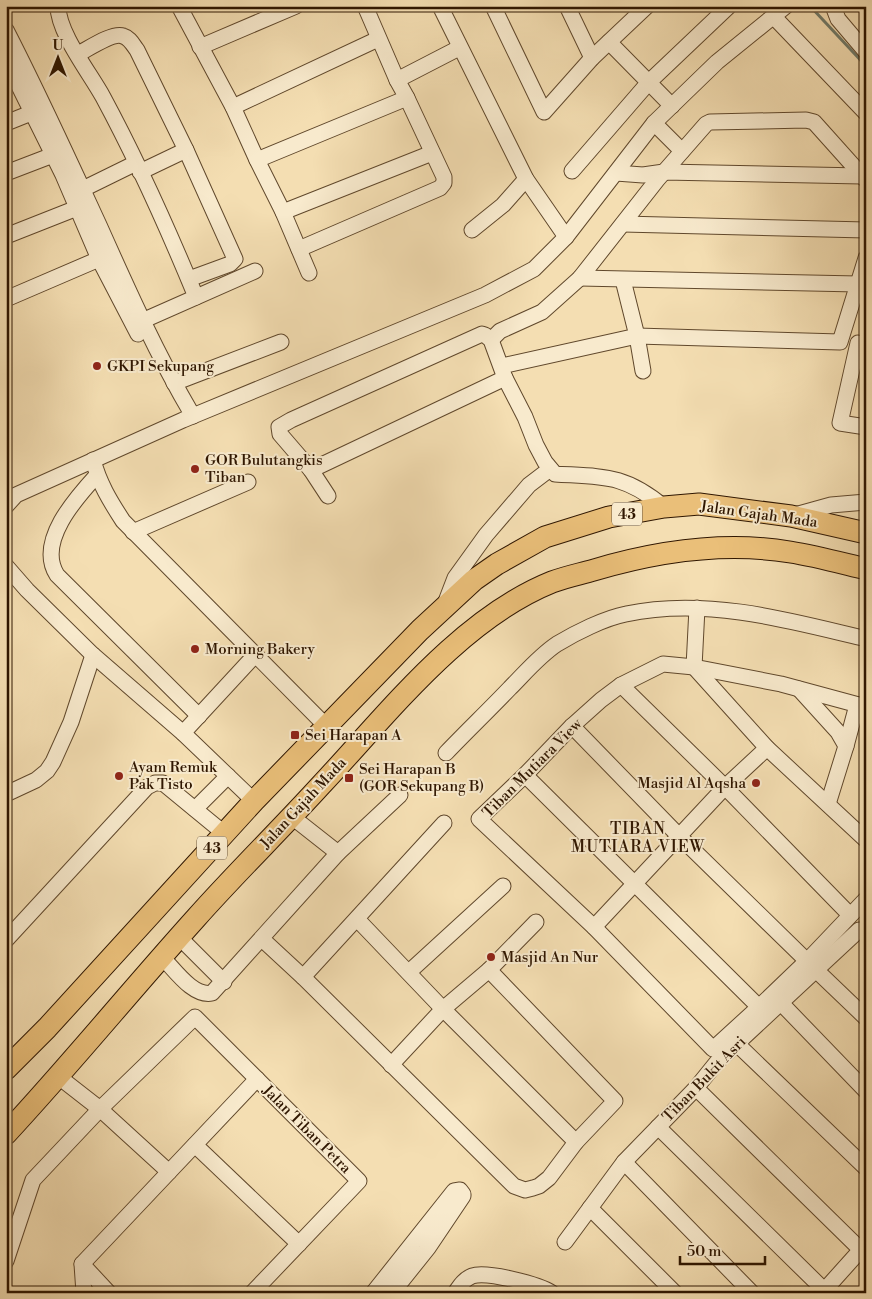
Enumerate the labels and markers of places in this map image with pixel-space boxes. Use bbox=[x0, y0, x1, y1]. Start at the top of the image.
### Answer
place label: GKPI Sekupang bbox=[107, 357, 214, 376]
marker: GKPI Sekupang bbox=[91, 360, 103, 372]
place label: GOR Bulutangkis Tiban bbox=[205, 451, 323, 487]
marker: GOR Bulutangkis Tiban bbox=[189, 463, 201, 475]
place label: Morning Bakery bbox=[205, 640, 316, 659]
marker: Morning Bakery bbox=[189, 643, 201, 655]
place label: Sei Harapan A bbox=[305, 726, 402, 745]
marker: Sei Harapan A bbox=[289, 729, 301, 741]
place label: Ayam Remuk Pak Tisto bbox=[128, 758, 218, 794]
place label: Sei Harapan B (GOR Sekupang B) bbox=[359, 760, 484, 796]
marker: Ayam Remuk Pak Tisto bbox=[113, 770, 125, 782]
marker: Sei Harapan B (GOR Sekupang B) bbox=[343, 772, 355, 784]
place label: Masjid Al Aqsha bbox=[637, 774, 746, 793]
marker: Masjid Al Aqsha bbox=[750, 777, 762, 789]
place label: Masjid An Nur bbox=[501, 948, 599, 967]
marker: Masjid An Nur bbox=[485, 951, 497, 963]

